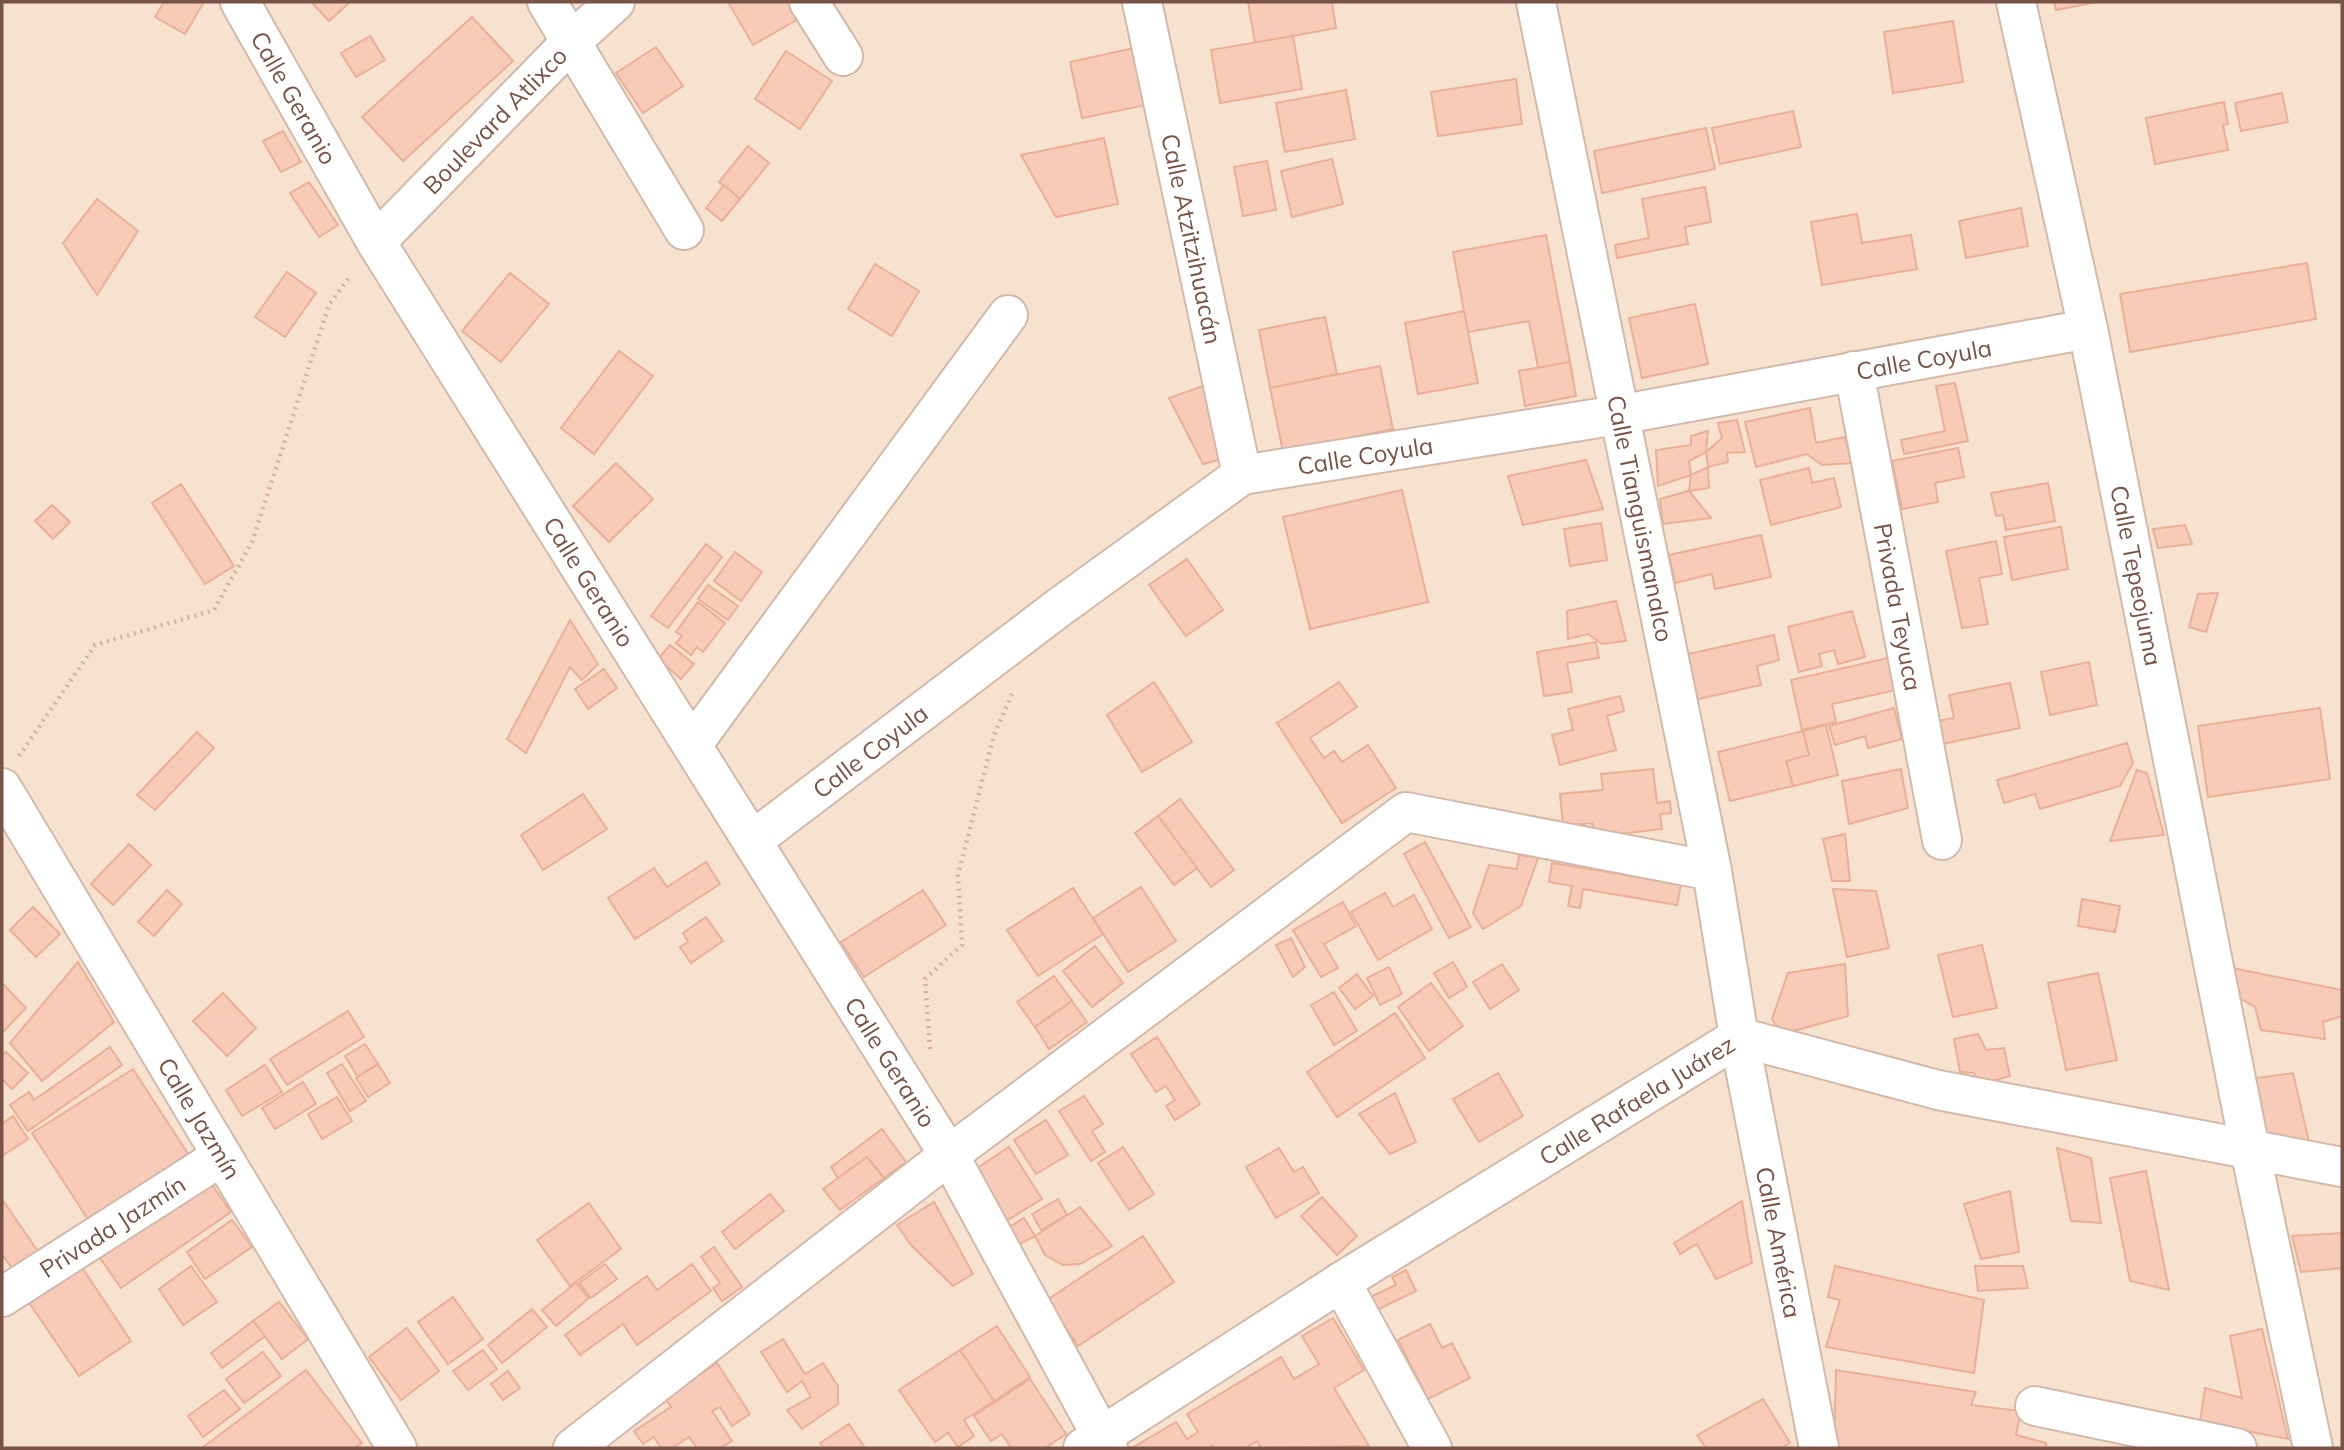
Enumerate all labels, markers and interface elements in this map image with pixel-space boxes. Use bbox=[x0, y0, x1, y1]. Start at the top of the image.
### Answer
street label: Calle Geranio bbox=[245, 26, 344, 170]
street label: Boulevard Atlixco bbox=[416, 40, 573, 200]
street label: Calle Atzitzihuacán bbox=[1155, 131, 1229, 347]
street label: Calle Coyula bbox=[1854, 332, 1994, 386]
street label: Calle Tianguismanalco bbox=[1601, 393, 1680, 644]
street label: Calle Coyula bbox=[1295, 430, 1435, 481]
street label: Calle Tepeojuma bbox=[2104, 483, 2169, 668]
street label: Calle Geranio bbox=[537, 511, 641, 653]
street label: Privada Teyuca bbox=[1868, 520, 1929, 693]
street label: Calle Coyula bbox=[806, 698, 934, 804]
street label: Calle Geranio bbox=[839, 991, 943, 1133]
street label: Calle Rafaela Juárez bbox=[1533, 1028, 1740, 1172]
street label: Calle Jazmín bbox=[152, 1052, 248, 1185]
street label: Calle América bbox=[1750, 1164, 1808, 1321]
street label: Privada Jazmín bbox=[34, 1168, 191, 1284]

